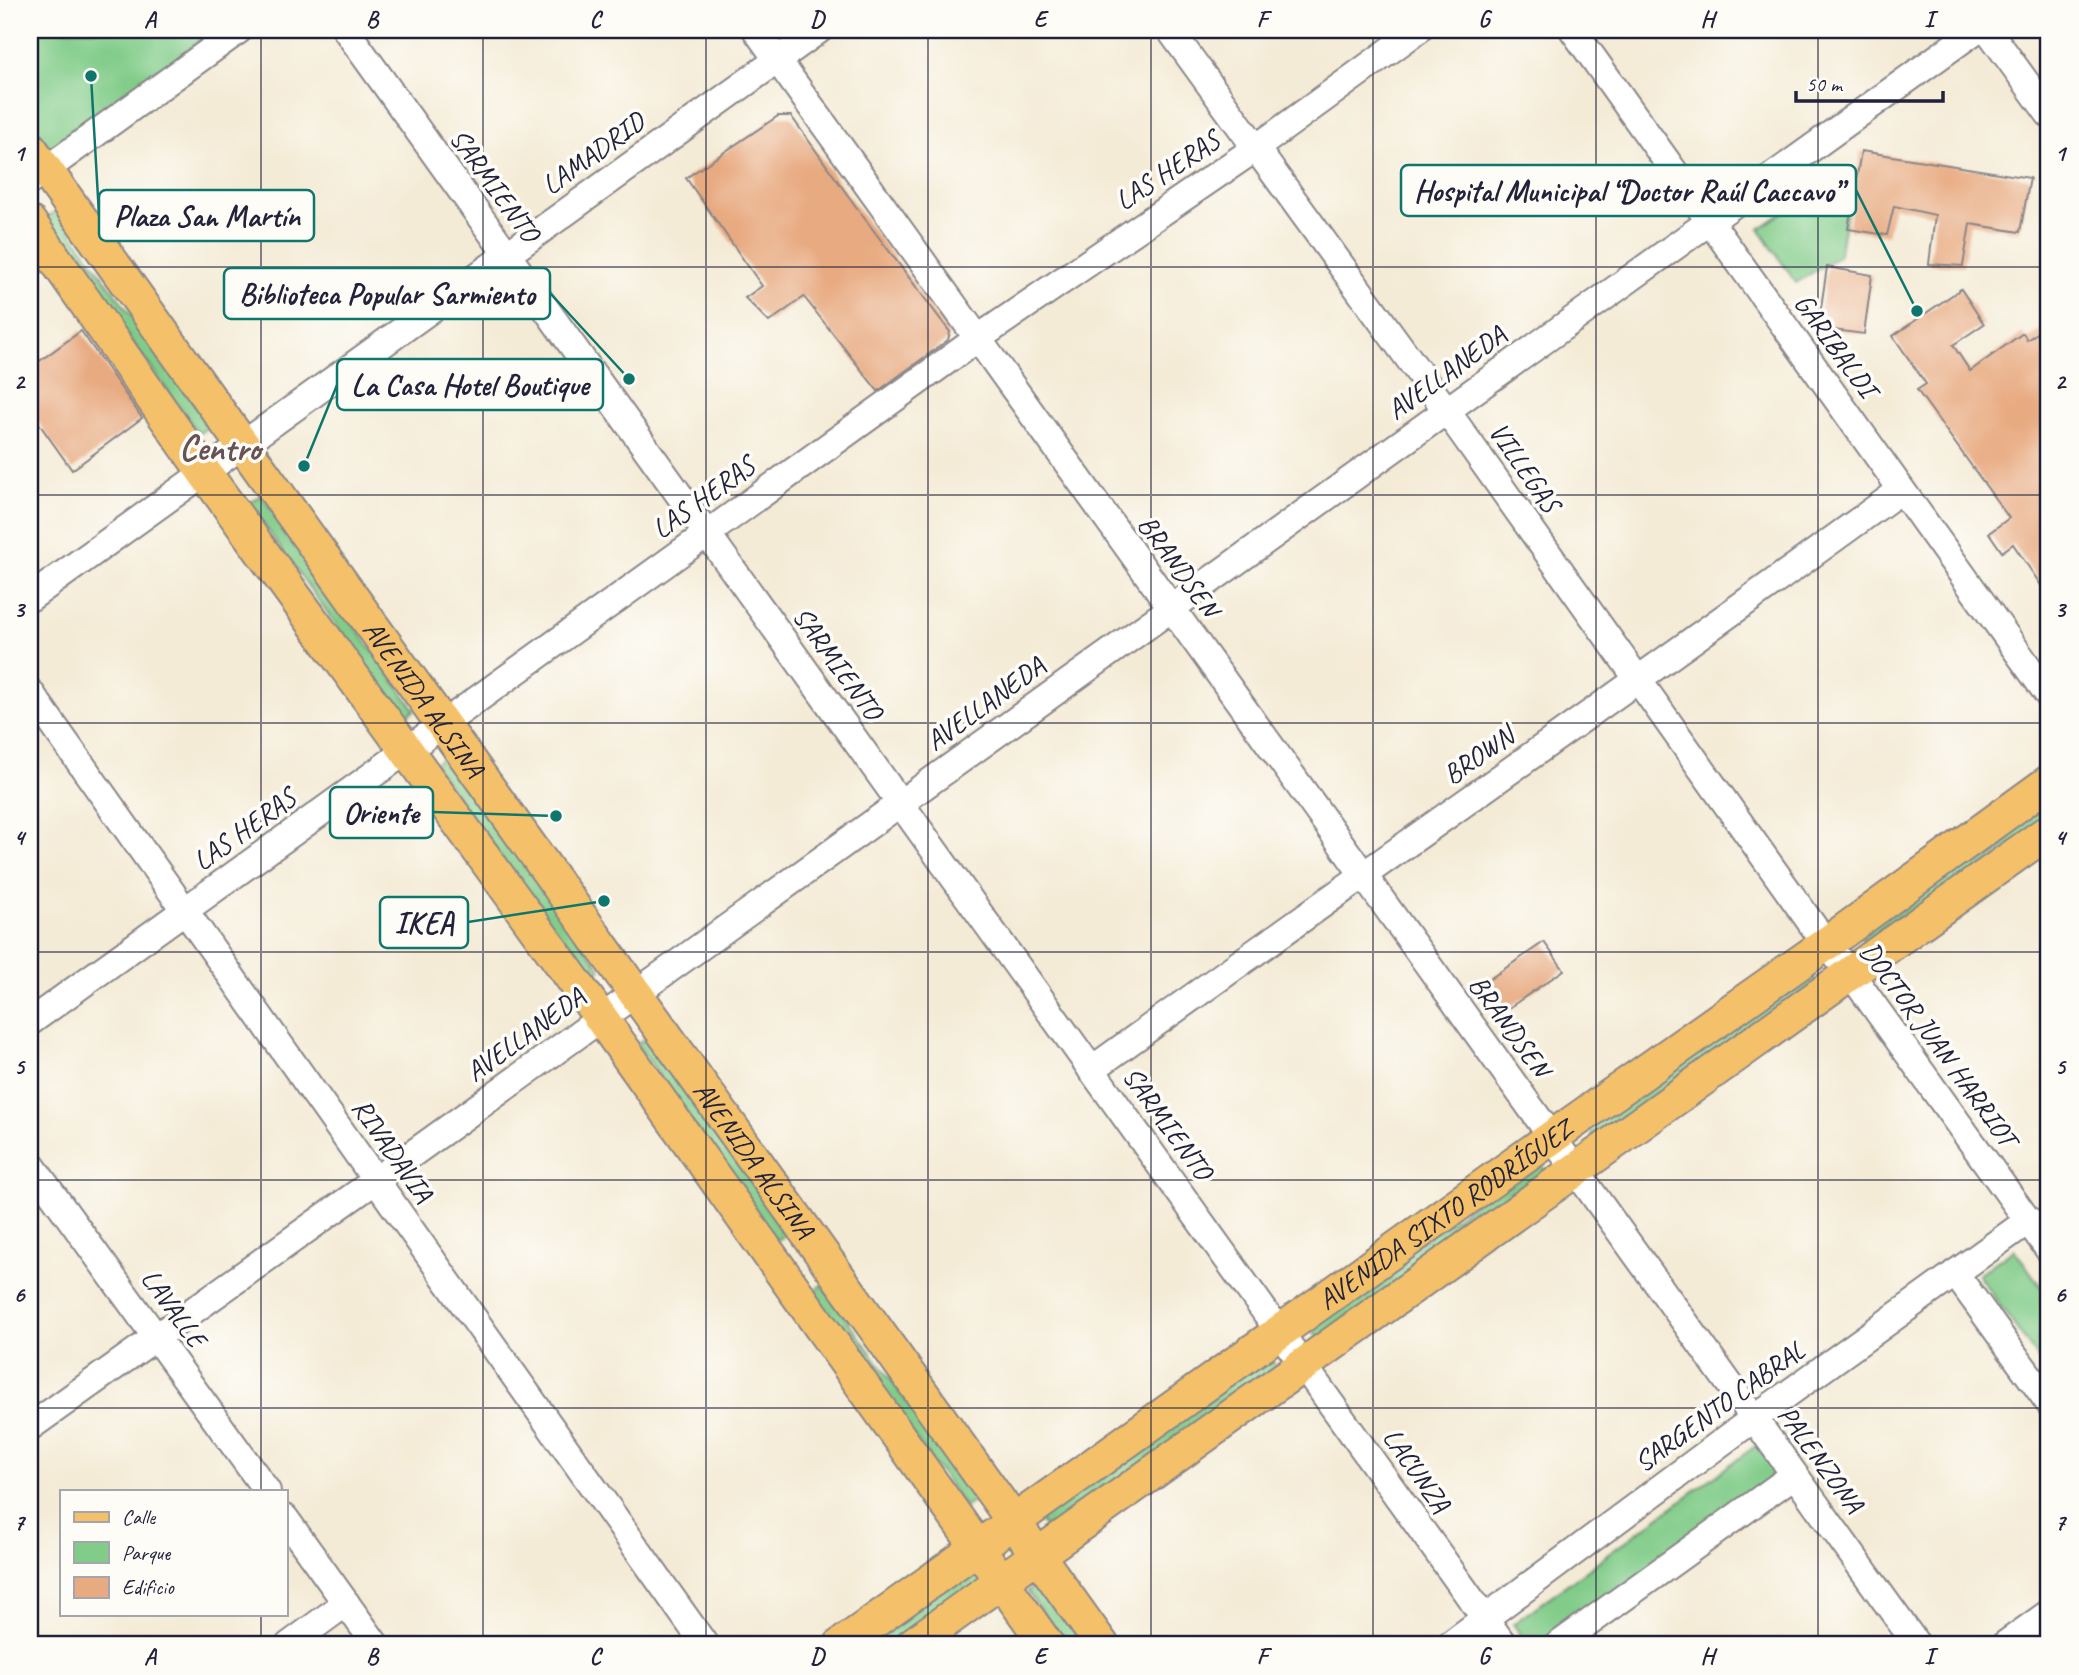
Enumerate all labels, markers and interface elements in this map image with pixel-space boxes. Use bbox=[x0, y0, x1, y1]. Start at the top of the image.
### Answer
text: A bbox=[144, 5, 158, 34]
text: B bbox=[366, 5, 380, 34]
text: C bbox=[590, 5, 604, 34]
text: D bbox=[810, 5, 826, 34]
text: E bbox=[1034, 5, 1050, 34]
text: F bbox=[1257, 5, 1273, 34]
text: G bbox=[1478, 5, 1493, 34]
text: H bbox=[1700, 5, 1718, 34]
text: I bbox=[1924, 5, 1939, 34]
scale bar bbox=[1796, 60, 1942, 104]
text: 50 m bbox=[1806, 71, 1844, 97]
street label: LAMADRID bbox=[535, 103, 653, 202]
street label: LAS HERAS bbox=[1108, 120, 1229, 218]
street label: SARMIENTO bbox=[442, 122, 549, 251]
text: 1 bbox=[14, 139, 27, 168]
text: 1 bbox=[2055, 139, 2068, 168]
callout: Hospital Municipal “Doctor Raúl Caccavo” bbox=[1401, 165, 1856, 216]
text: Hospital Municipal “Doctor Raúl Caccavo” bbox=[1414, 172, 1849, 210]
callout: Plaza San Martín bbox=[99, 190, 314, 241]
text: Plaza San Martín bbox=[114, 197, 301, 235]
callout: Biblioteca Popular Sarmiento bbox=[224, 268, 550, 319]
text: Biblioteca Popular Sarmiento bbox=[239, 275, 537, 313]
street label: GARIBALDI bbox=[1787, 286, 1889, 408]
street label: AVELLANEDA bbox=[1380, 317, 1513, 427]
callout: La Casa Hotel Boutique bbox=[337, 359, 603, 410]
text: La Casa Hotel Boutique bbox=[351, 366, 592, 404]
text: 2 bbox=[14, 367, 27, 396]
text: 2 bbox=[2055, 367, 2068, 396]
street label: VILLEGAS bbox=[1481, 415, 1570, 522]
district label: Centro bbox=[179, 426, 264, 471]
street label: LAS HERAS bbox=[645, 446, 764, 546]
street label: BRANDSEN bbox=[1130, 508, 1230, 627]
text: 3 bbox=[14, 595, 27, 624]
text: 3 bbox=[2055, 595, 2068, 624]
street label: SARMIENTO bbox=[785, 600, 892, 729]
street label: AVENIDA ALSINA bbox=[356, 613, 493, 785]
street label: AVELLANEDA bbox=[919, 648, 1052, 758]
street label: BROWN bbox=[1436, 716, 1524, 792]
street label: LAS HERAS bbox=[186, 778, 305, 878]
callout: Oriente bbox=[330, 787, 433, 838]
text: Oriente bbox=[343, 794, 421, 832]
text: 4 bbox=[14, 823, 27, 852]
text: 4 bbox=[2055, 823, 2068, 852]
callout: IKEA bbox=[380, 897, 468, 948]
text: IKEA bbox=[394, 904, 455, 942]
street label: DOCTOR JUAN HARRIOT bbox=[1853, 935, 2029, 1158]
street label: BRANDSEN bbox=[1461, 968, 1561, 1087]
street label: AVELLANEDA bbox=[459, 979, 592, 1089]
text: 5 bbox=[14, 1052, 26, 1081]
text: 5 bbox=[2055, 1052, 2067, 1081]
street label: SARMIENTO bbox=[1115, 1060, 1222, 1189]
street label: AVENIDA ALSINA bbox=[686, 1074, 824, 1246]
street label: RIVADAVIA bbox=[345, 1091, 442, 1209]
street label: AVENIDA SIXTO RODRÍGUEZ bbox=[1311, 1109, 1583, 1317]
street label: LAVALLE bbox=[134, 1262, 216, 1357]
text: 6 bbox=[14, 1280, 27, 1309]
text: 6 bbox=[2055, 1280, 2068, 1309]
street label: SARGENTO CABRAL bbox=[1627, 1332, 1812, 1479]
street label: PALENZONA bbox=[1770, 1398, 1873, 1521]
street label: LACUNZA bbox=[1375, 1421, 1459, 1520]
legend bbox=[60, 1490, 287, 1616]
text: Calle bbox=[122, 1504, 156, 1530]
text: 7 bbox=[14, 1508, 27, 1537]
text: 7 bbox=[2055, 1508, 2068, 1537]
text: Parque bbox=[122, 1540, 171, 1566]
text: Edificio bbox=[122, 1574, 175, 1600]
text: A bbox=[144, 1642, 158, 1671]
text: B bbox=[366, 1642, 380, 1671]
text: C bbox=[590, 1642, 604, 1671]
text: D bbox=[810, 1642, 826, 1671]
text: E bbox=[1034, 1642, 1050, 1671]
text: F bbox=[1257, 1642, 1273, 1671]
text: G bbox=[1478, 1642, 1493, 1671]
text: H bbox=[1700, 1642, 1718, 1671]
text: I bbox=[1924, 1642, 1939, 1671]

